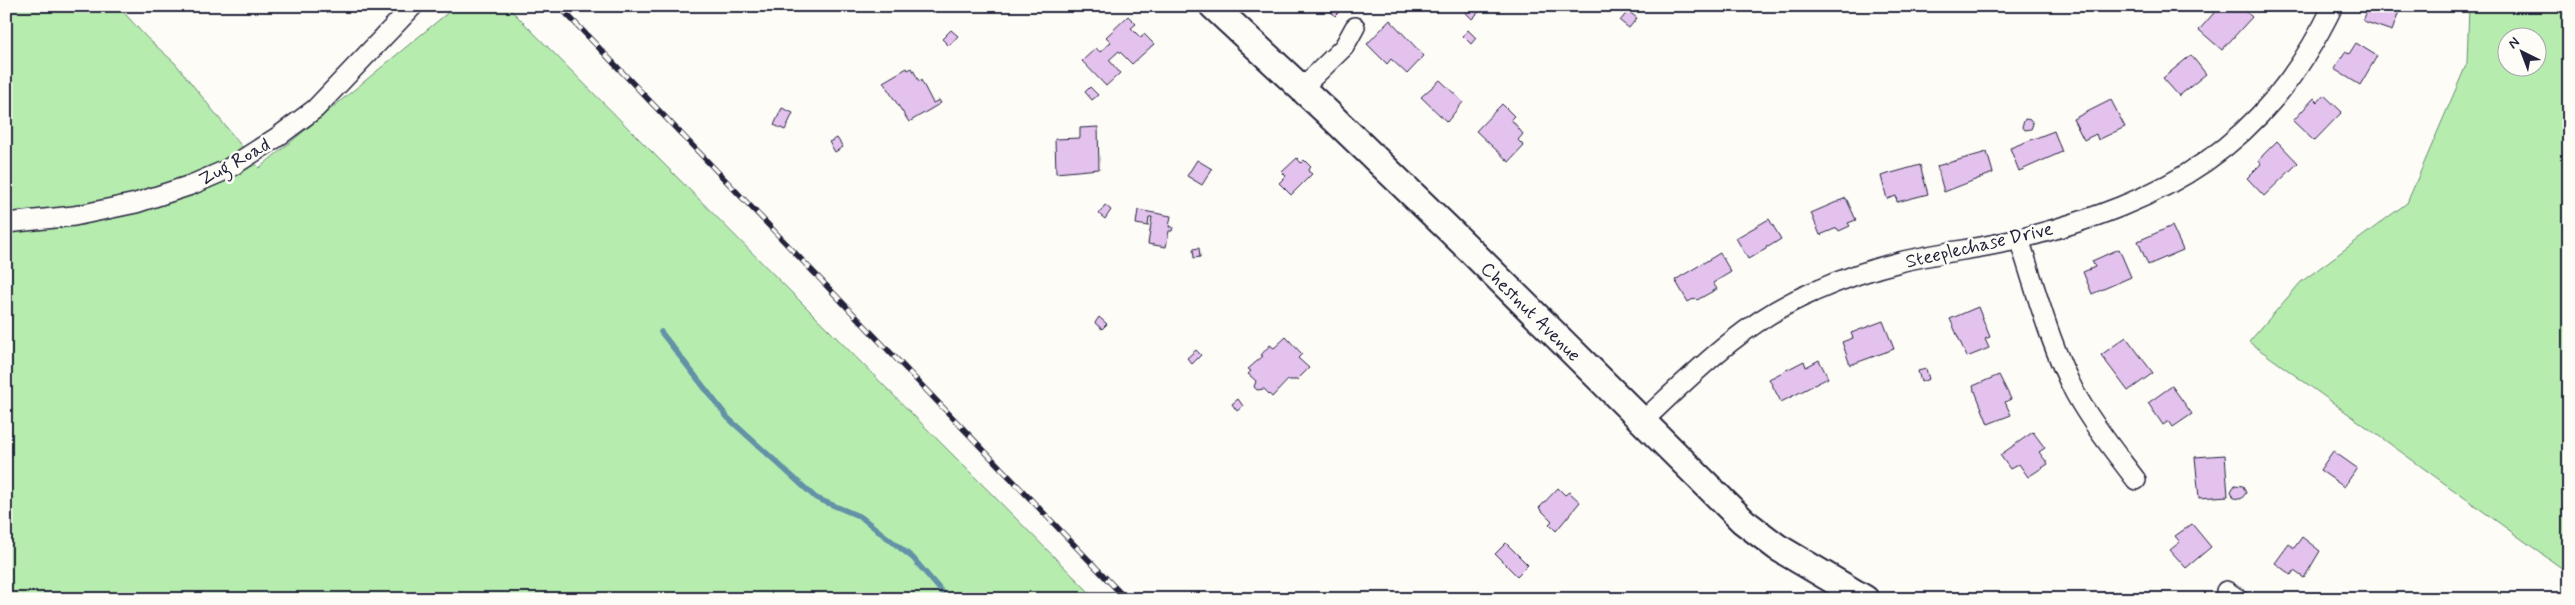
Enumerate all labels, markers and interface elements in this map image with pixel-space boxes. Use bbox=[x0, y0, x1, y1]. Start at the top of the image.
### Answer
north arrow bbox=[2498, 28, 2548, 78]
text: N bbox=[2504, 33, 2523, 53]
street label: Zug Road bbox=[195, 133, 276, 195]
street label: Steeplechase Drive bbox=[1903, 216, 2055, 275]
street label: Chestnut Avenue bbox=[1475, 257, 1586, 367]

